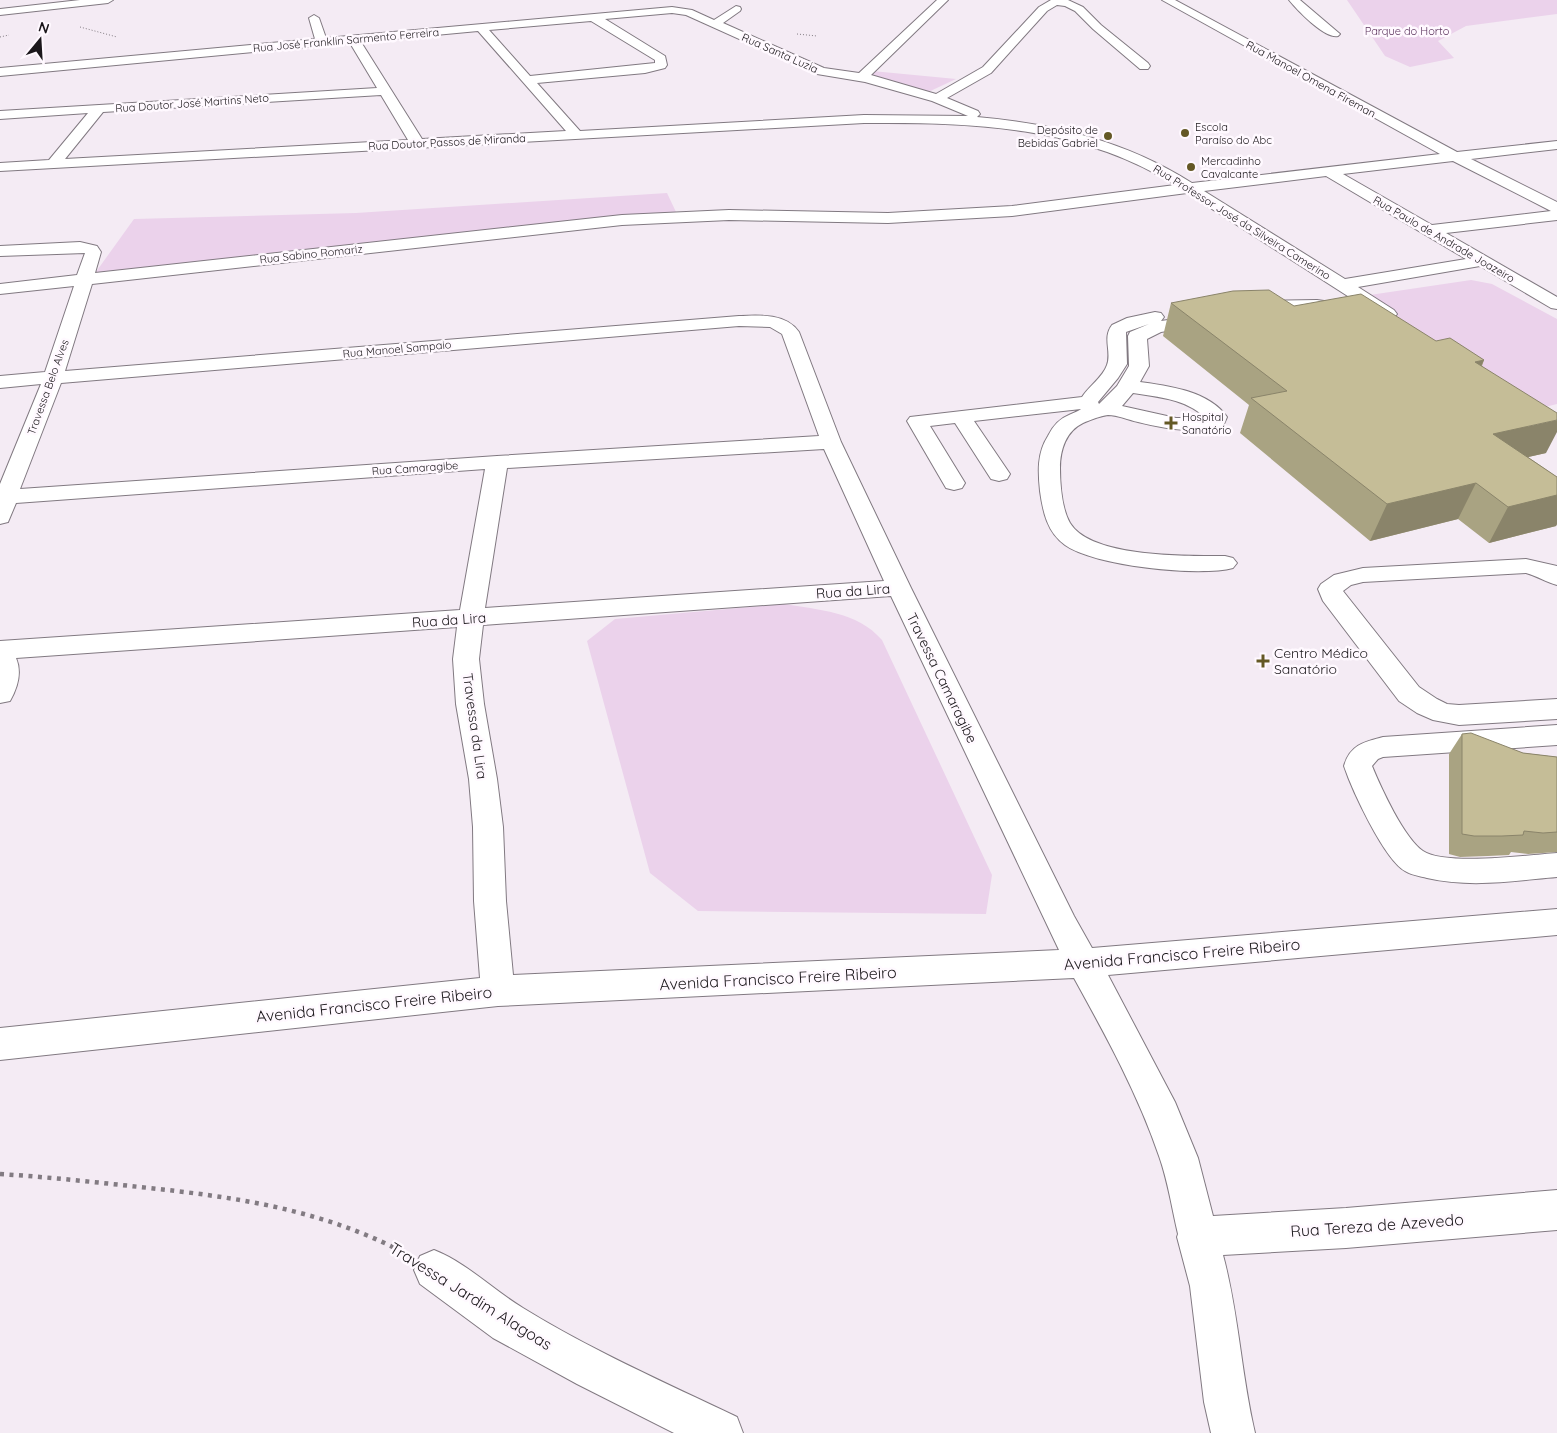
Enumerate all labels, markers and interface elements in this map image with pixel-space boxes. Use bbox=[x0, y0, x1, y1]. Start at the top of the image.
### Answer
north arrow bbox=[15, 15, 65, 65]
text: N bbox=[36, 17, 52, 38]
park label: Parque do Horto bbox=[1365, 24, 1450, 38]
street label: Rua José Franklin Sarmento Ferreira bbox=[252, 25, 440, 55]
street label: Rua Santa Luzia bbox=[740, 30, 820, 76]
street label: Rua Manoel Omena Fireman bbox=[1244, 37, 1378, 121]
street label: Rua Doutor José Martins Neto bbox=[115, 91, 270, 115]
place label: Escola Paraíso do Abc bbox=[1195, 120, 1272, 147]
place label: Depósito de Bebidas Gabriel bbox=[1018, 123, 1098, 150]
marker: Escola Paraíso do Abc bbox=[1179, 127, 1191, 139]
marker: Depósito de Bebidas Gabriel bbox=[1102, 130, 1114, 142]
street label: Rua Doutor Passos de Miranda bbox=[368, 131, 526, 153]
place label: Mercadinho Cavalcante bbox=[1201, 154, 1261, 181]
street label: Rua Professor José da Silveira Camerino bbox=[1151, 161, 1334, 283]
marker: Mercadinho Cavalcante bbox=[1185, 161, 1197, 173]
street label: Rua Paulo de Andrade Joazeiro bbox=[1371, 193, 1518, 286]
street label: Rua Sabino Romariz bbox=[259, 242, 363, 266]
street label: Travessa Belo Alves bbox=[24, 337, 72, 437]
street label: Rua Manoel Sampaio bbox=[342, 337, 452, 361]
place label: Hospital Sanatório bbox=[1182, 410, 1232, 437]
marker: Hospital Sanatório bbox=[1164, 416, 1178, 430]
street label: Rua Camaragibe bbox=[371, 458, 459, 478]
street label: Rua da Lira bbox=[815, 579, 891, 603]
street label: Rua da Lira bbox=[411, 608, 487, 632]
street label: Travessa Camaragibe bbox=[903, 610, 981, 746]
place label: Centro Médico Sanatório bbox=[1274, 644, 1368, 678]
marker: Centro Médico Sanatório bbox=[1256, 654, 1270, 668]
street label: Travessa da Lira bbox=[459, 672, 491, 780]
street label: Avenida Francisco Freire Ribeiro bbox=[1063, 934, 1301, 974]
street label: Avenida Francisco Freire Ribeiro bbox=[659, 962, 897, 994]
street label: Avenida Francisco Freire Ribeiro bbox=[255, 982, 493, 1026]
street label: Rua Tereza de Azevedo bbox=[1290, 1209, 1464, 1241]
street label: Travessa Jardim Alagoas bbox=[386, 1238, 556, 1354]

